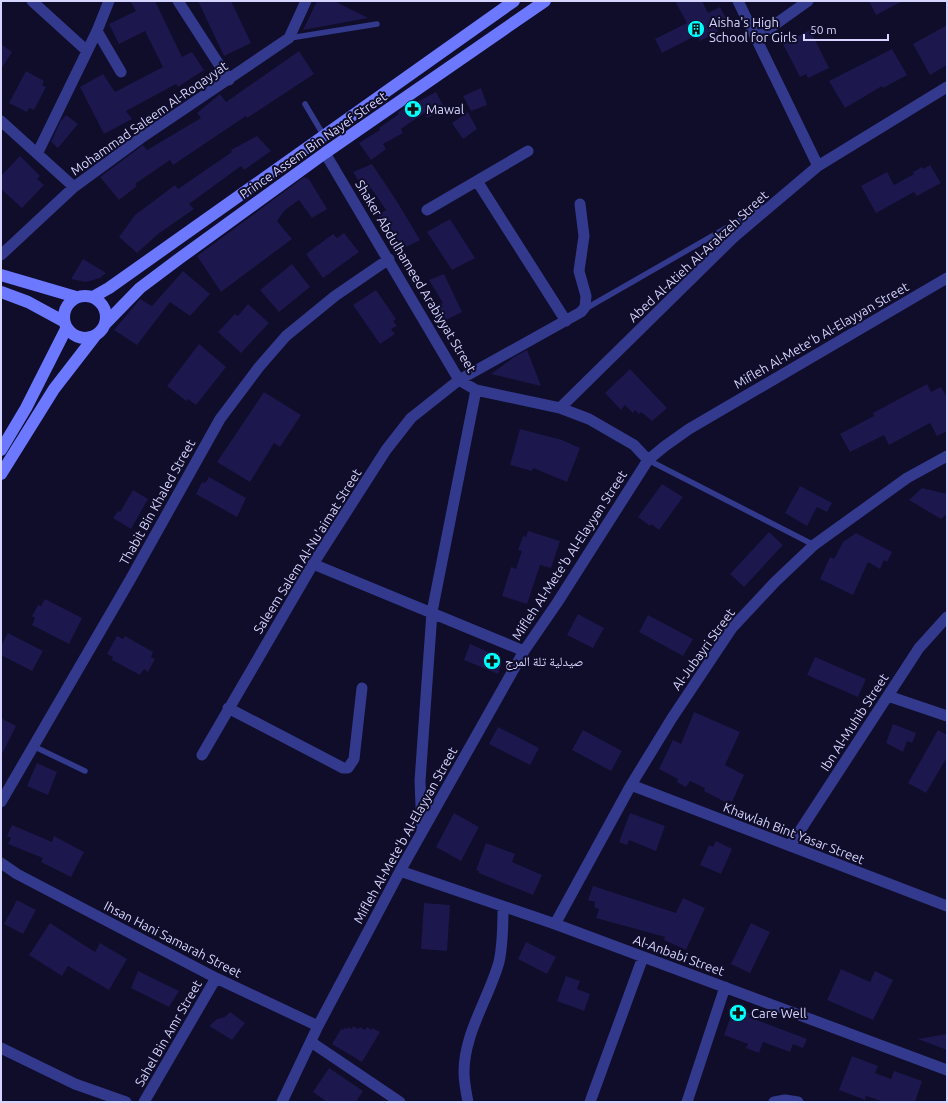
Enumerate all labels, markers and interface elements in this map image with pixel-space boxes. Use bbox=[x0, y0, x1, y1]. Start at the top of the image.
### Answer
place label: Aisha's High School for Girls bbox=[709, 15, 797, 44]
scale bar bbox=[804, 16, 888, 42]
building icon: Aisha's High School for Girls bbox=[686, 19, 706, 39]
text: 50 m bbox=[810, 23, 837, 36]
street label: Mohammad Saleem Al-Roqayyat bbox=[68, 58, 230, 178]
street label: Prince Assem Bin Nayef Street bbox=[237, 89, 389, 201]
pharmacy icon: Mawal bbox=[403, 99, 423, 119]
place label: Mawal bbox=[426, 102, 465, 116]
street label: Shaker Abdulhameed Arabiyyat Street bbox=[353, 177, 479, 375]
street label: Abed Al-Atieh Al-Arakzeh Street bbox=[625, 188, 771, 324]
street label: Mifleh Al-Mete'b Al-Elayyan Street bbox=[731, 279, 911, 391]
street label: Thabit Bin Khaled Street bbox=[117, 437, 197, 567]
street label: Saleem Salem Al-Nu'aimat Street bbox=[250, 466, 364, 636]
street label: Mifleh Al-Mete'b Al-Elayyan Street bbox=[509, 468, 629, 642]
street label: Al-Jubayri Street bbox=[669, 606, 737, 692]
pharmacy icon: صيدلية تلة المرج bbox=[482, 651, 502, 671]
place label: صيدلية تلة المرج bbox=[505, 654, 584, 671]
street label: Ibn Al-Muhib Street bbox=[817, 671, 891, 773]
street label: Mifleh Al-Mete'b Al-Elayyan Street bbox=[351, 744, 459, 926]
street label: Khawlah Bint Yasar Street bbox=[722, 800, 866, 866]
street label: Ihsan Hani Samarah Street bbox=[102, 898, 244, 980]
street label: Al-Anbabi Street bbox=[632, 932, 726, 978]
street label: Sahel Bin Amr Street bbox=[132, 977, 204, 1089]
pharmacy icon: Care Well bbox=[728, 1003, 748, 1023]
place label: Care Well bbox=[751, 1006, 807, 1020]

